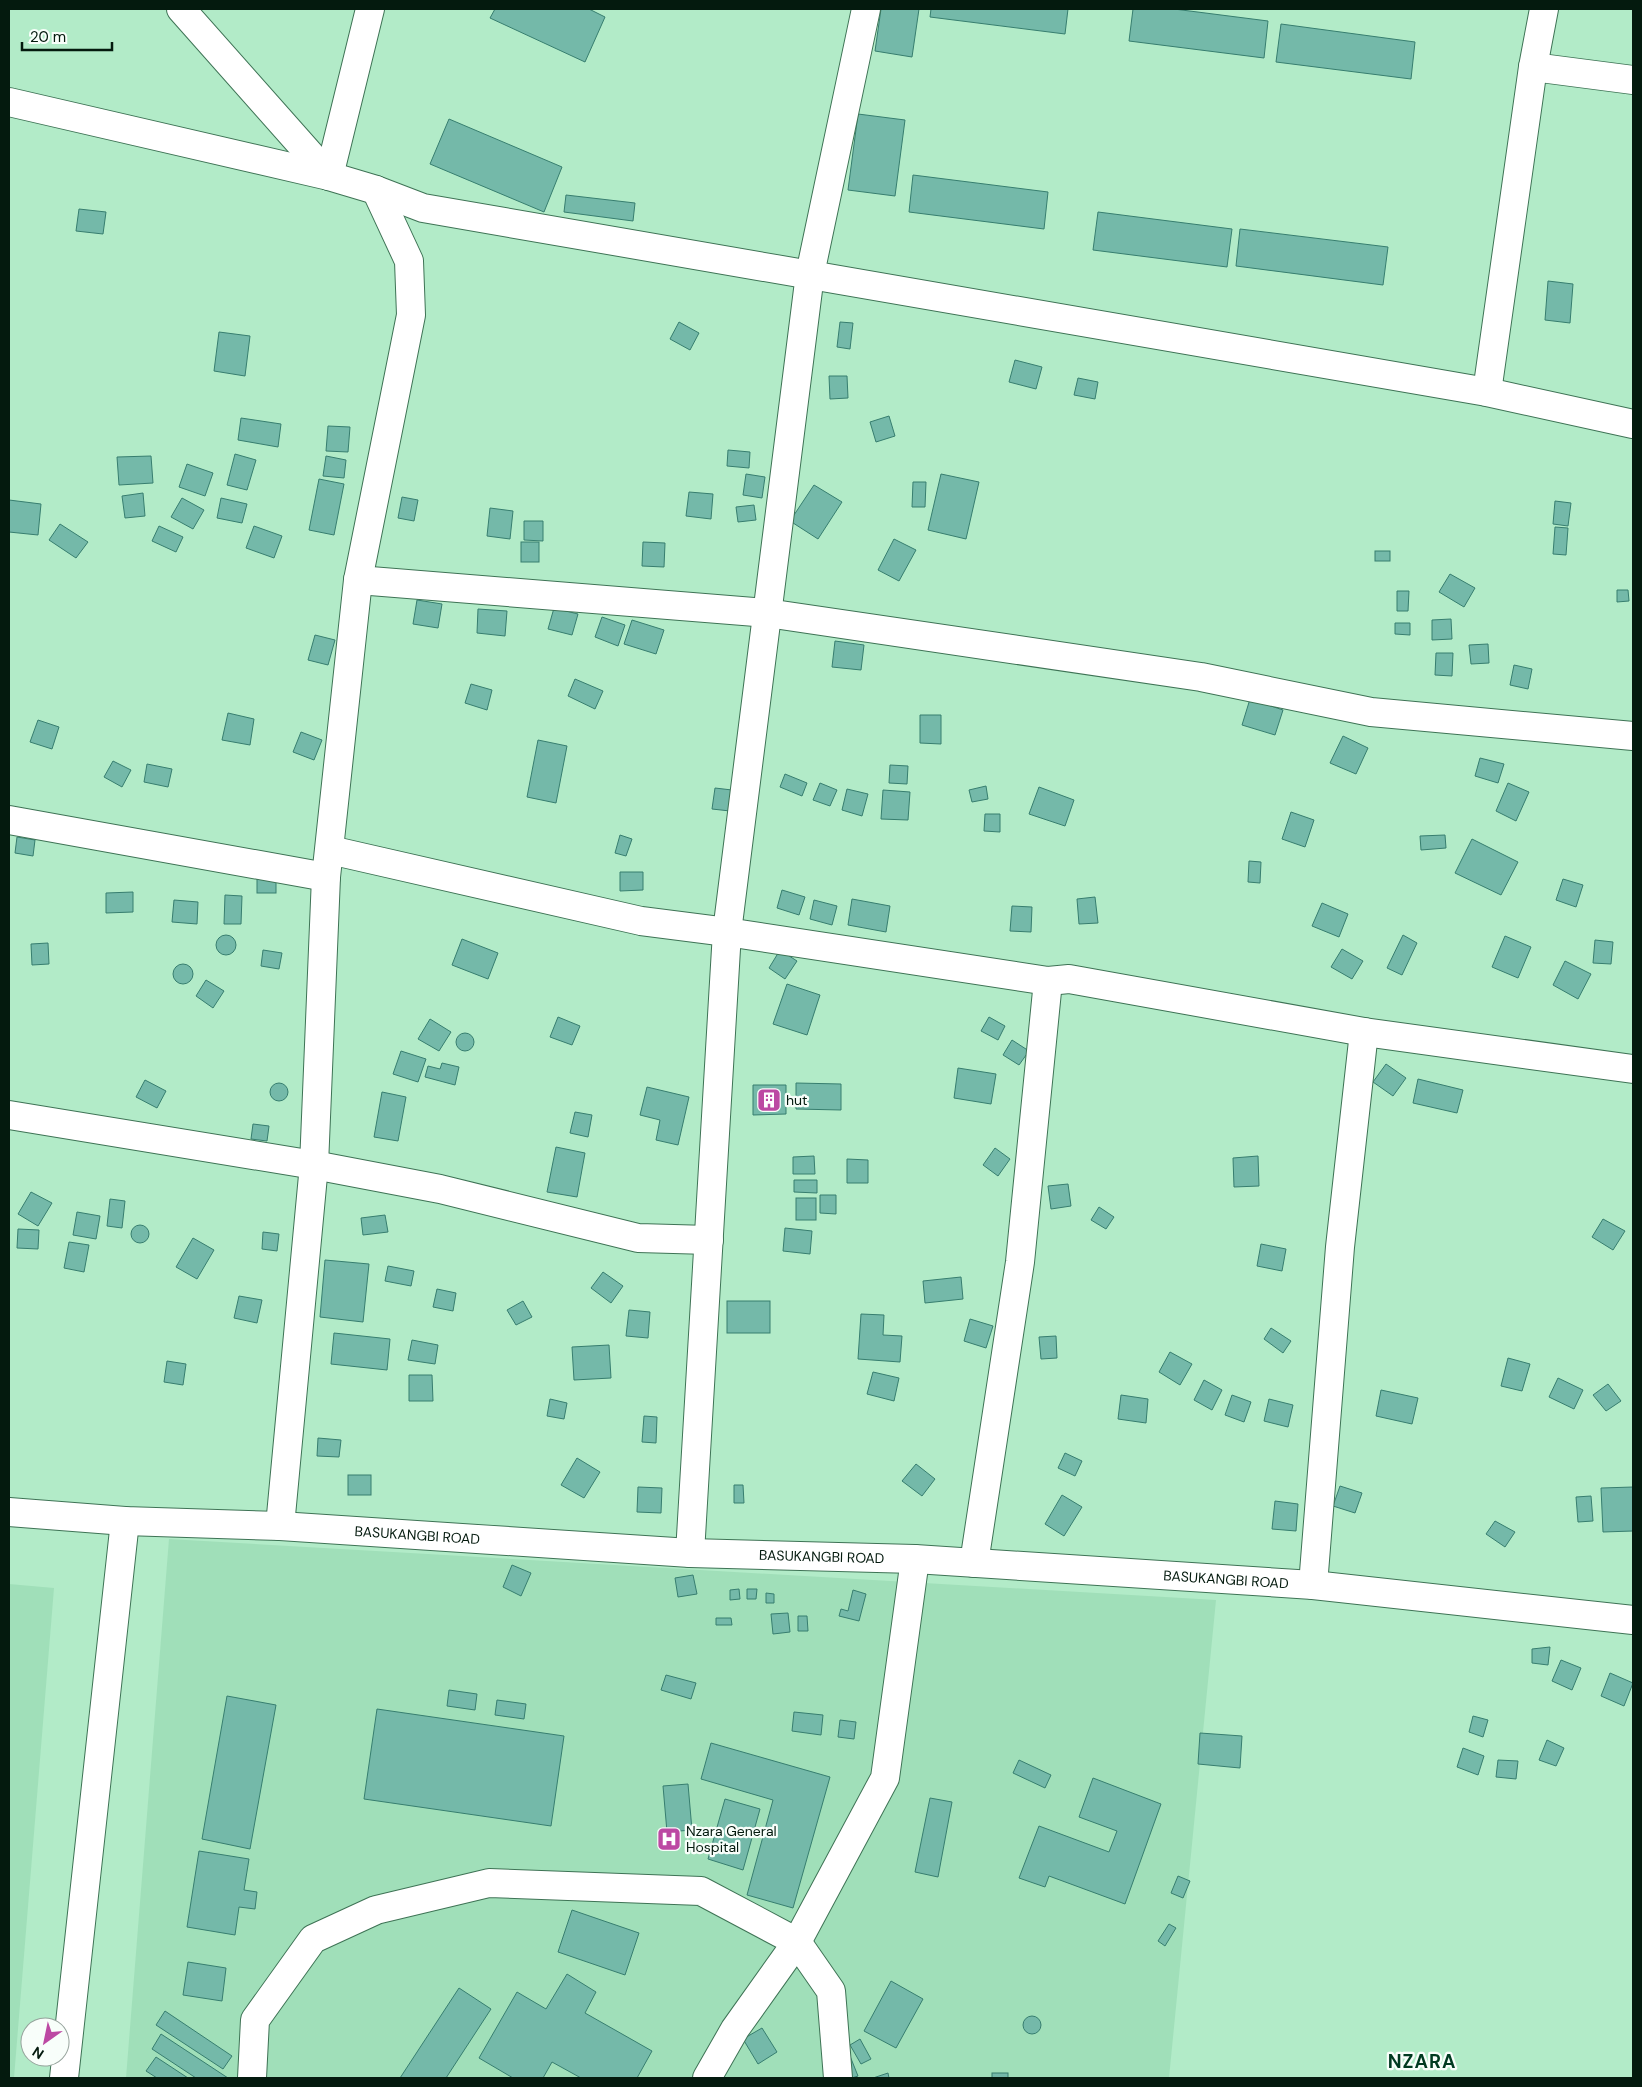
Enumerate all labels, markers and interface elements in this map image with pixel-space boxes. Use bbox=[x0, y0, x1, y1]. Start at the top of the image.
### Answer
scale bar bbox=[22, 20, 112, 52]
text: 20 m bbox=[30, 27, 66, 47]
building icon: hut bbox=[756, 1087, 782, 1113]
place label: hut bbox=[786, 1091, 808, 1109]
street label: BASUKANGBI ROAD bbox=[354, 1522, 481, 1548]
street label: BASUKANGBI ROAD bbox=[759, 1546, 885, 1567]
street label: BASUKANGBI ROAD bbox=[1163, 1566, 1289, 1592]
place label: Nzara General Hospital bbox=[686, 1822, 777, 1856]
hospital icon: Nzara General Hospital bbox=[656, 1826, 682, 1852]
north arrow bbox=[20, 2017, 70, 2067]
text: N bbox=[29, 2043, 47, 2063]
district label: NZARA bbox=[1388, 2049, 1456, 2074]

